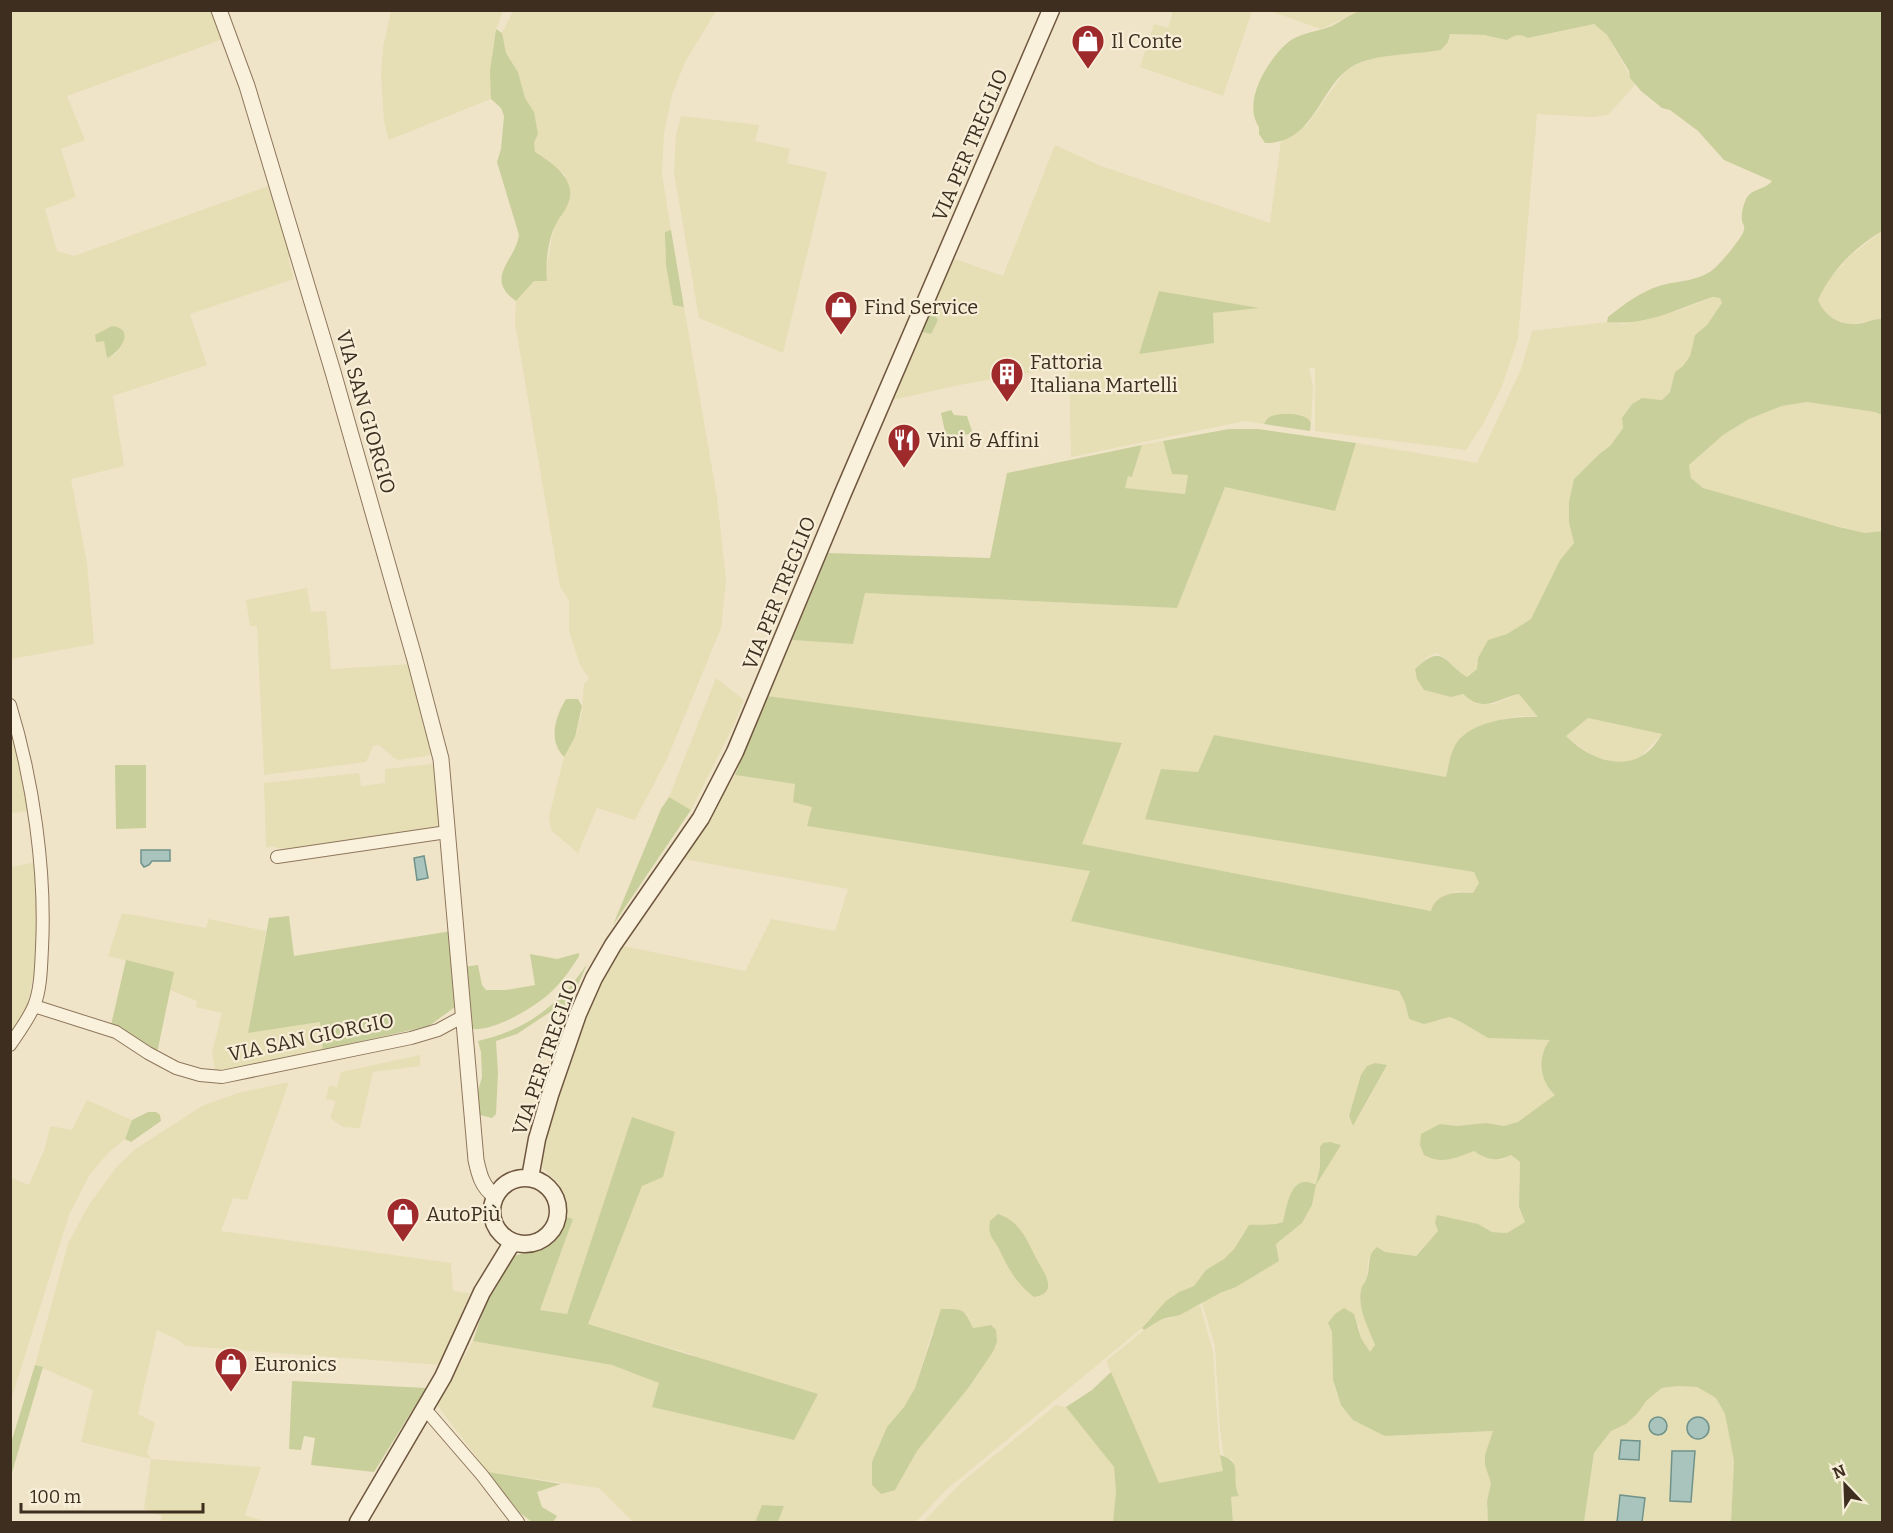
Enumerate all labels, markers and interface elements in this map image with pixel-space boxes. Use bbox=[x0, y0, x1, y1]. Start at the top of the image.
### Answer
shop icon: Il Conte bbox=[1070, 23, 1106, 70]
place label: Il Conte bbox=[1111, 29, 1182, 53]
street label: VIA PER TREGLIO bbox=[927, 65, 1013, 225]
shop icon: Find Service bbox=[823, 289, 859, 336]
place label: Find Service bbox=[864, 295, 978, 319]
street label: VIA SAN GIORGIO bbox=[331, 328, 401, 496]
place label: Fattoria Italiana Martelli bbox=[1030, 350, 1178, 397]
building icon: Fattoria Italiana Martelli bbox=[989, 356, 1025, 403]
restaurant icon: Vini & Affini bbox=[886, 422, 922, 469]
place label: Vini & Affini bbox=[927, 428, 1039, 452]
street label: VIA PER TREGLIO bbox=[737, 513, 821, 673]
street label: VIA PER TREGLIO bbox=[507, 976, 583, 1138]
street label: VIA SAN GIORGIO bbox=[226, 1008, 396, 1066]
shop icon: AutoPiù bbox=[385, 1196, 421, 1243]
place label: AutoPiù bbox=[426, 1202, 501, 1226]
shop icon: Euronics bbox=[213, 1346, 249, 1393]
place label: Euronics bbox=[254, 1352, 337, 1376]
north arrow bbox=[1815, 1455, 1875, 1515]
text: N bbox=[1830, 1460, 1849, 1483]
scale bar bbox=[21, 1476, 202, 1514]
text: 100 m bbox=[30, 1486, 81, 1508]

